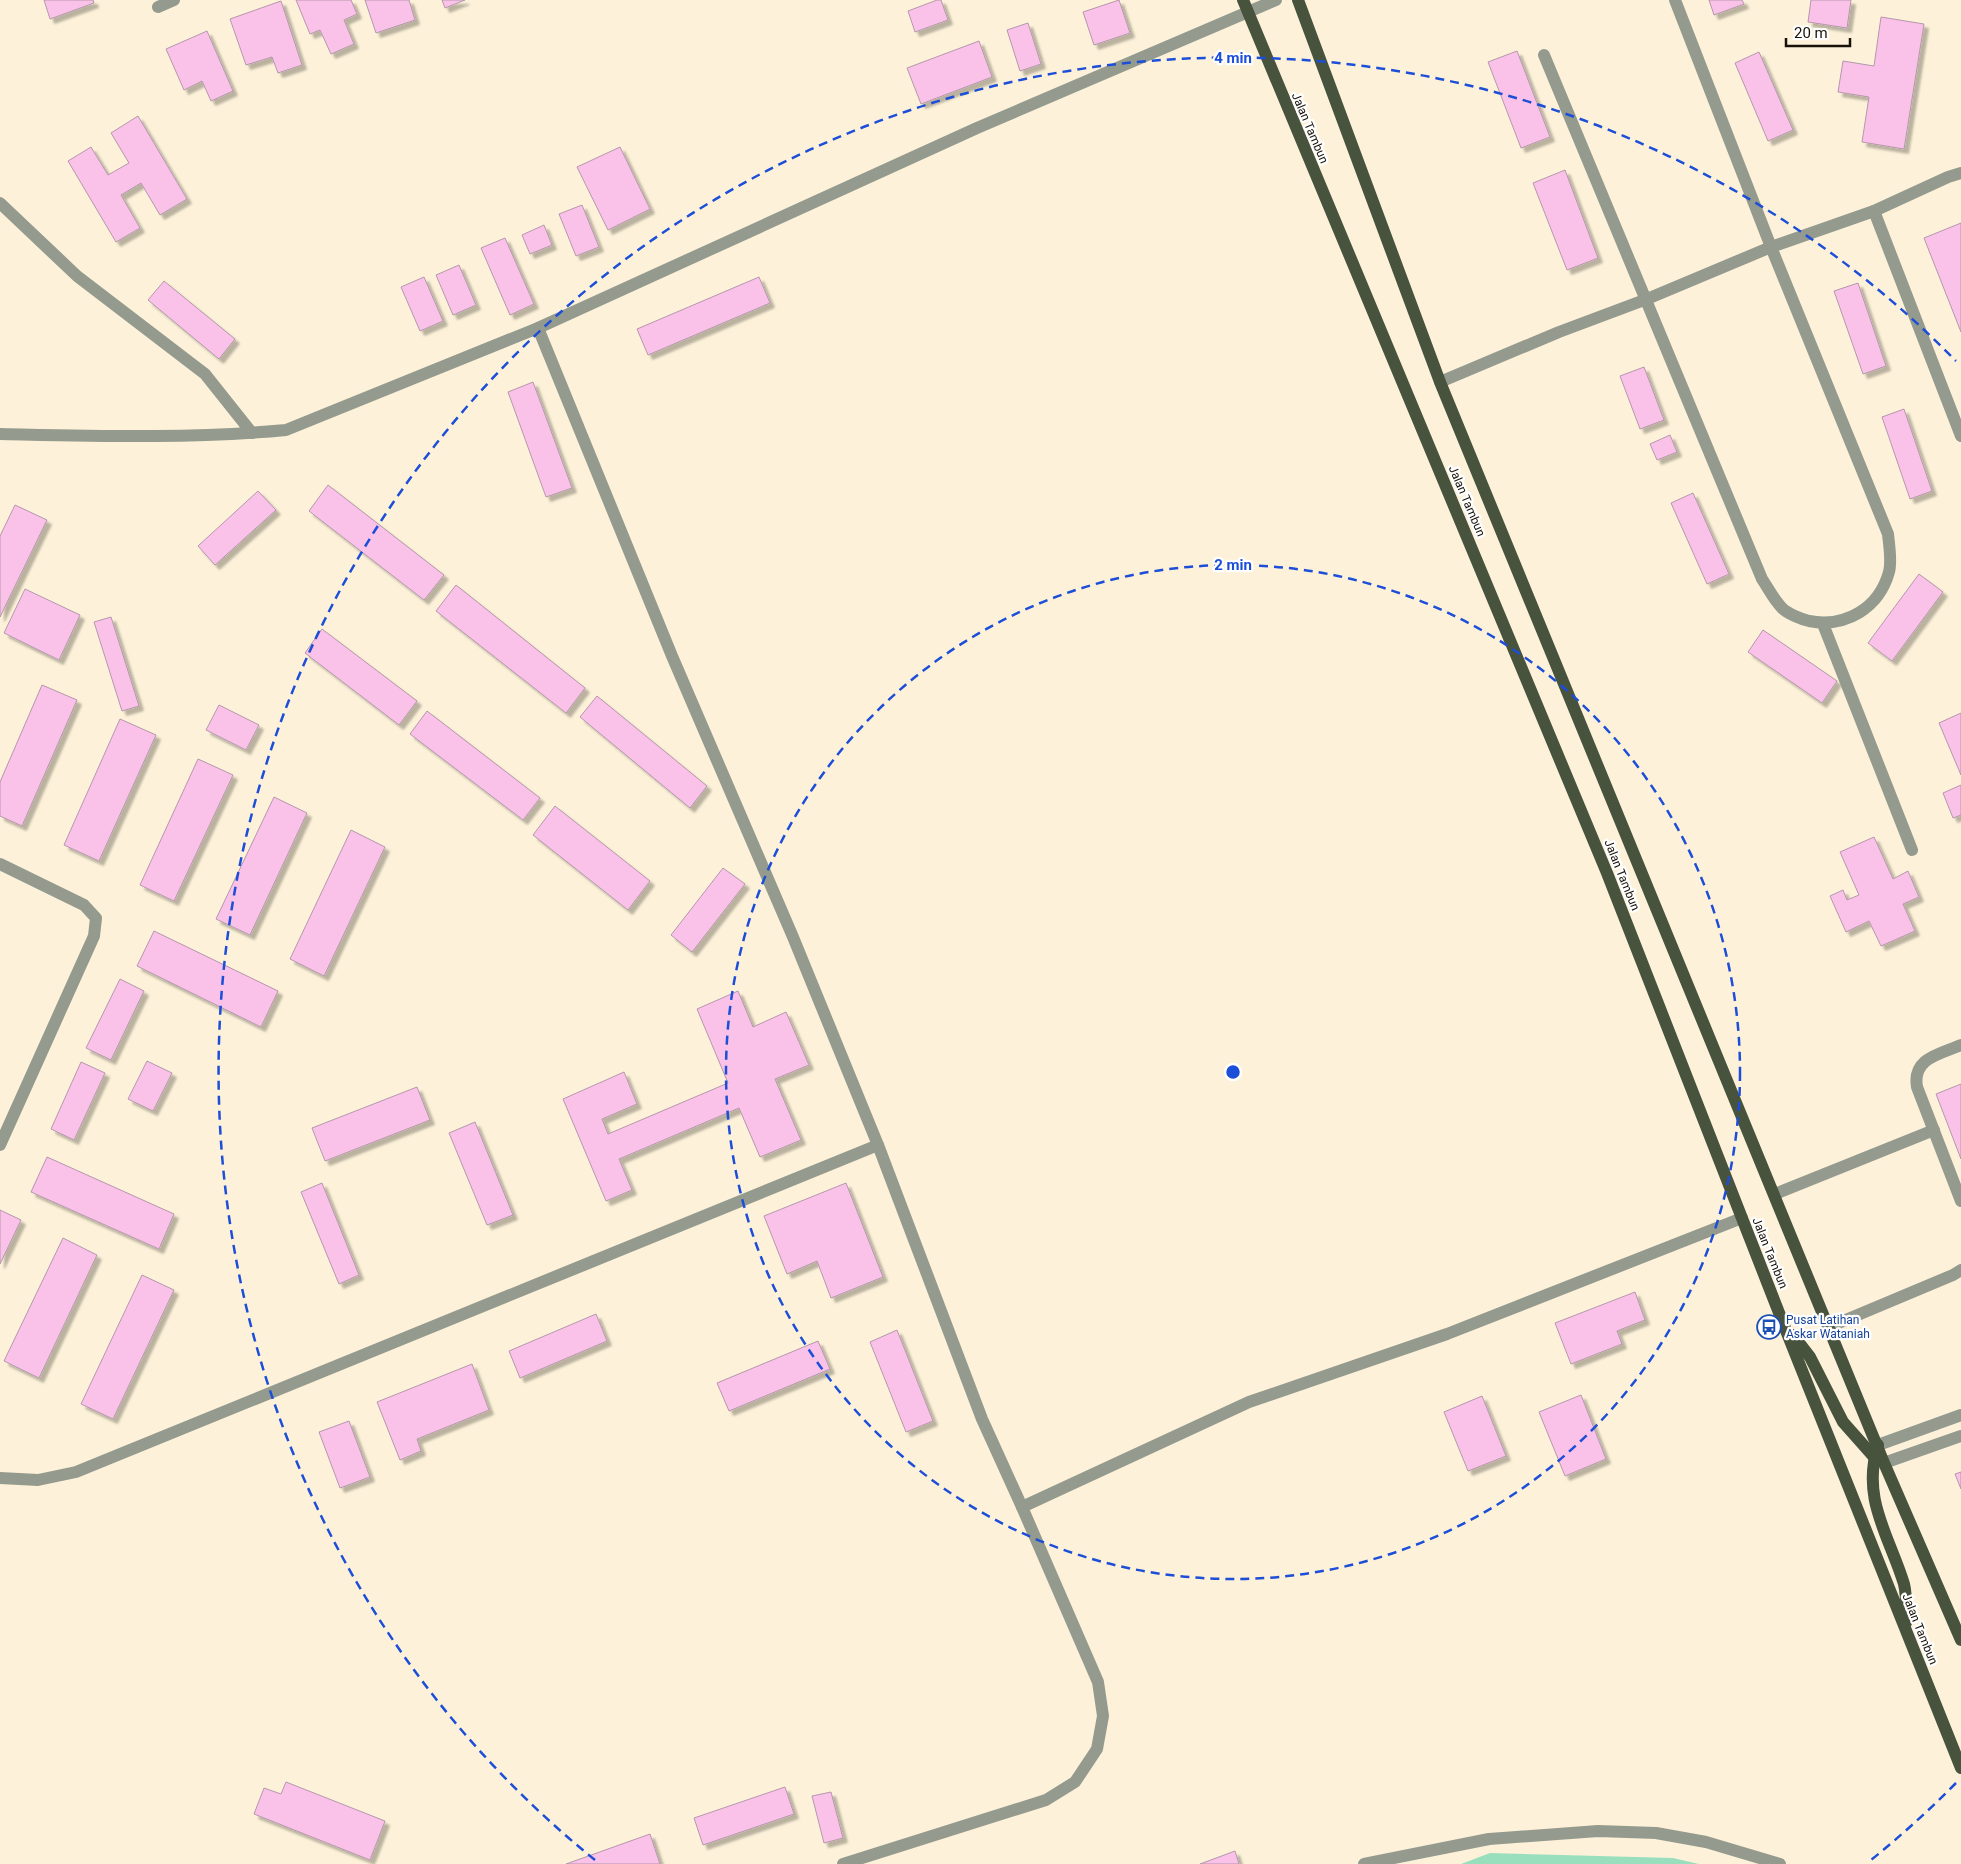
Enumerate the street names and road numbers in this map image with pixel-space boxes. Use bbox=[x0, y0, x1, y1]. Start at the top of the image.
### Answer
street label: Jalan Tambun bbox=[1289, 91, 1331, 165]
street label: Jalan Tambun bbox=[1446, 464, 1488, 538]
street label: Jalan Tambun bbox=[1601, 837, 1643, 913]
street label: Jalan Tambun bbox=[1749, 1215, 1791, 1291]
street label: Jalan Tambun bbox=[1899, 1591, 1941, 1667]

